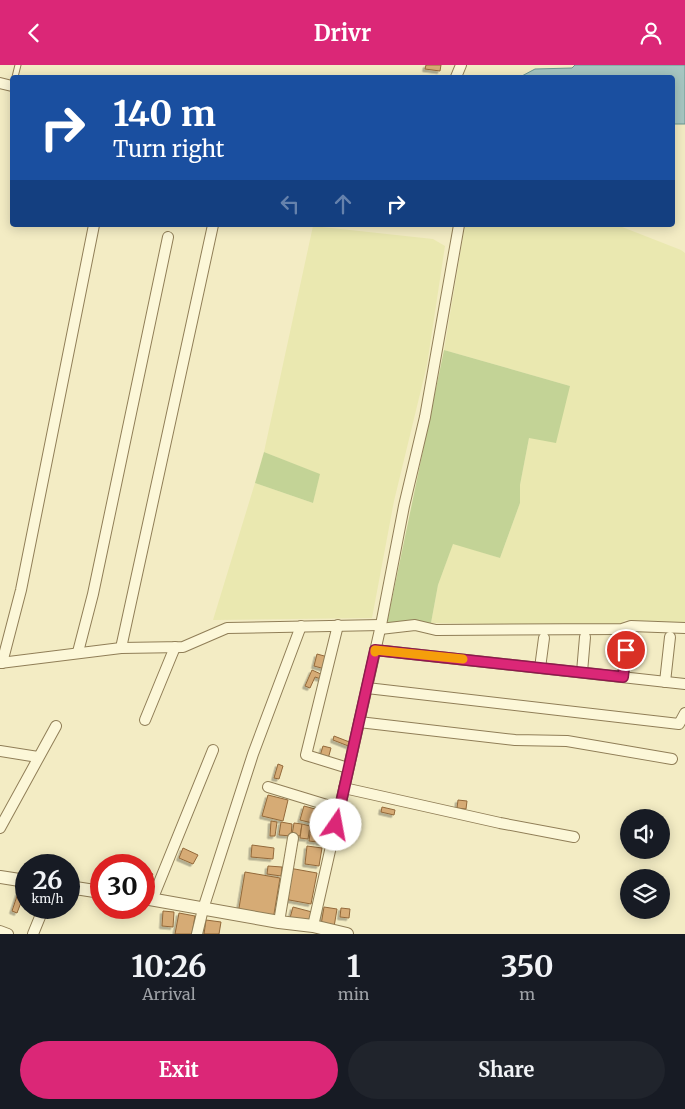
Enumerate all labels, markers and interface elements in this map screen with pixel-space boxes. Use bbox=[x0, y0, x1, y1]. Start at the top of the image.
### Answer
icon: back bbox=[20, 19, 48, 47]
text: Drivr bbox=[314, 19, 371, 47]
icon: person bbox=[637, 19, 665, 47]
text: 140 m bbox=[113, 92, 216, 136]
icon: right bbox=[30, 95, 95, 160]
text: Turn right bbox=[113, 135, 224, 163]
icon: left bbox=[276, 190, 304, 218]
icon: ahead bbox=[329, 190, 357, 218]
icon: right bbox=[382, 190, 410, 218]
pin bbox=[605, 629, 647, 671]
icon: arrive bbox=[612, 636, 640, 664]
position arrow bbox=[309, 798, 361, 850]
map controls bbox=[620, 809, 670, 919]
button: sound bbox=[620, 809, 670, 859]
speed limit sign: 30 bbox=[90, 854, 155, 919]
text: 26 bbox=[33, 864, 62, 896]
button: layers bbox=[620, 869, 670, 919]
text: km/h bbox=[32, 891, 63, 906]
text: 10:26 bbox=[131, 947, 207, 985]
text: 1 bbox=[347, 947, 361, 985]
text: 350 bbox=[501, 947, 554, 985]
text: Arrival bbox=[142, 984, 196, 1004]
text: min bbox=[338, 984, 369, 1004]
text: m bbox=[519, 984, 535, 1004]
button: Exit bbox=[20, 1041, 338, 1099]
button: Share bbox=[348, 1041, 665, 1099]

